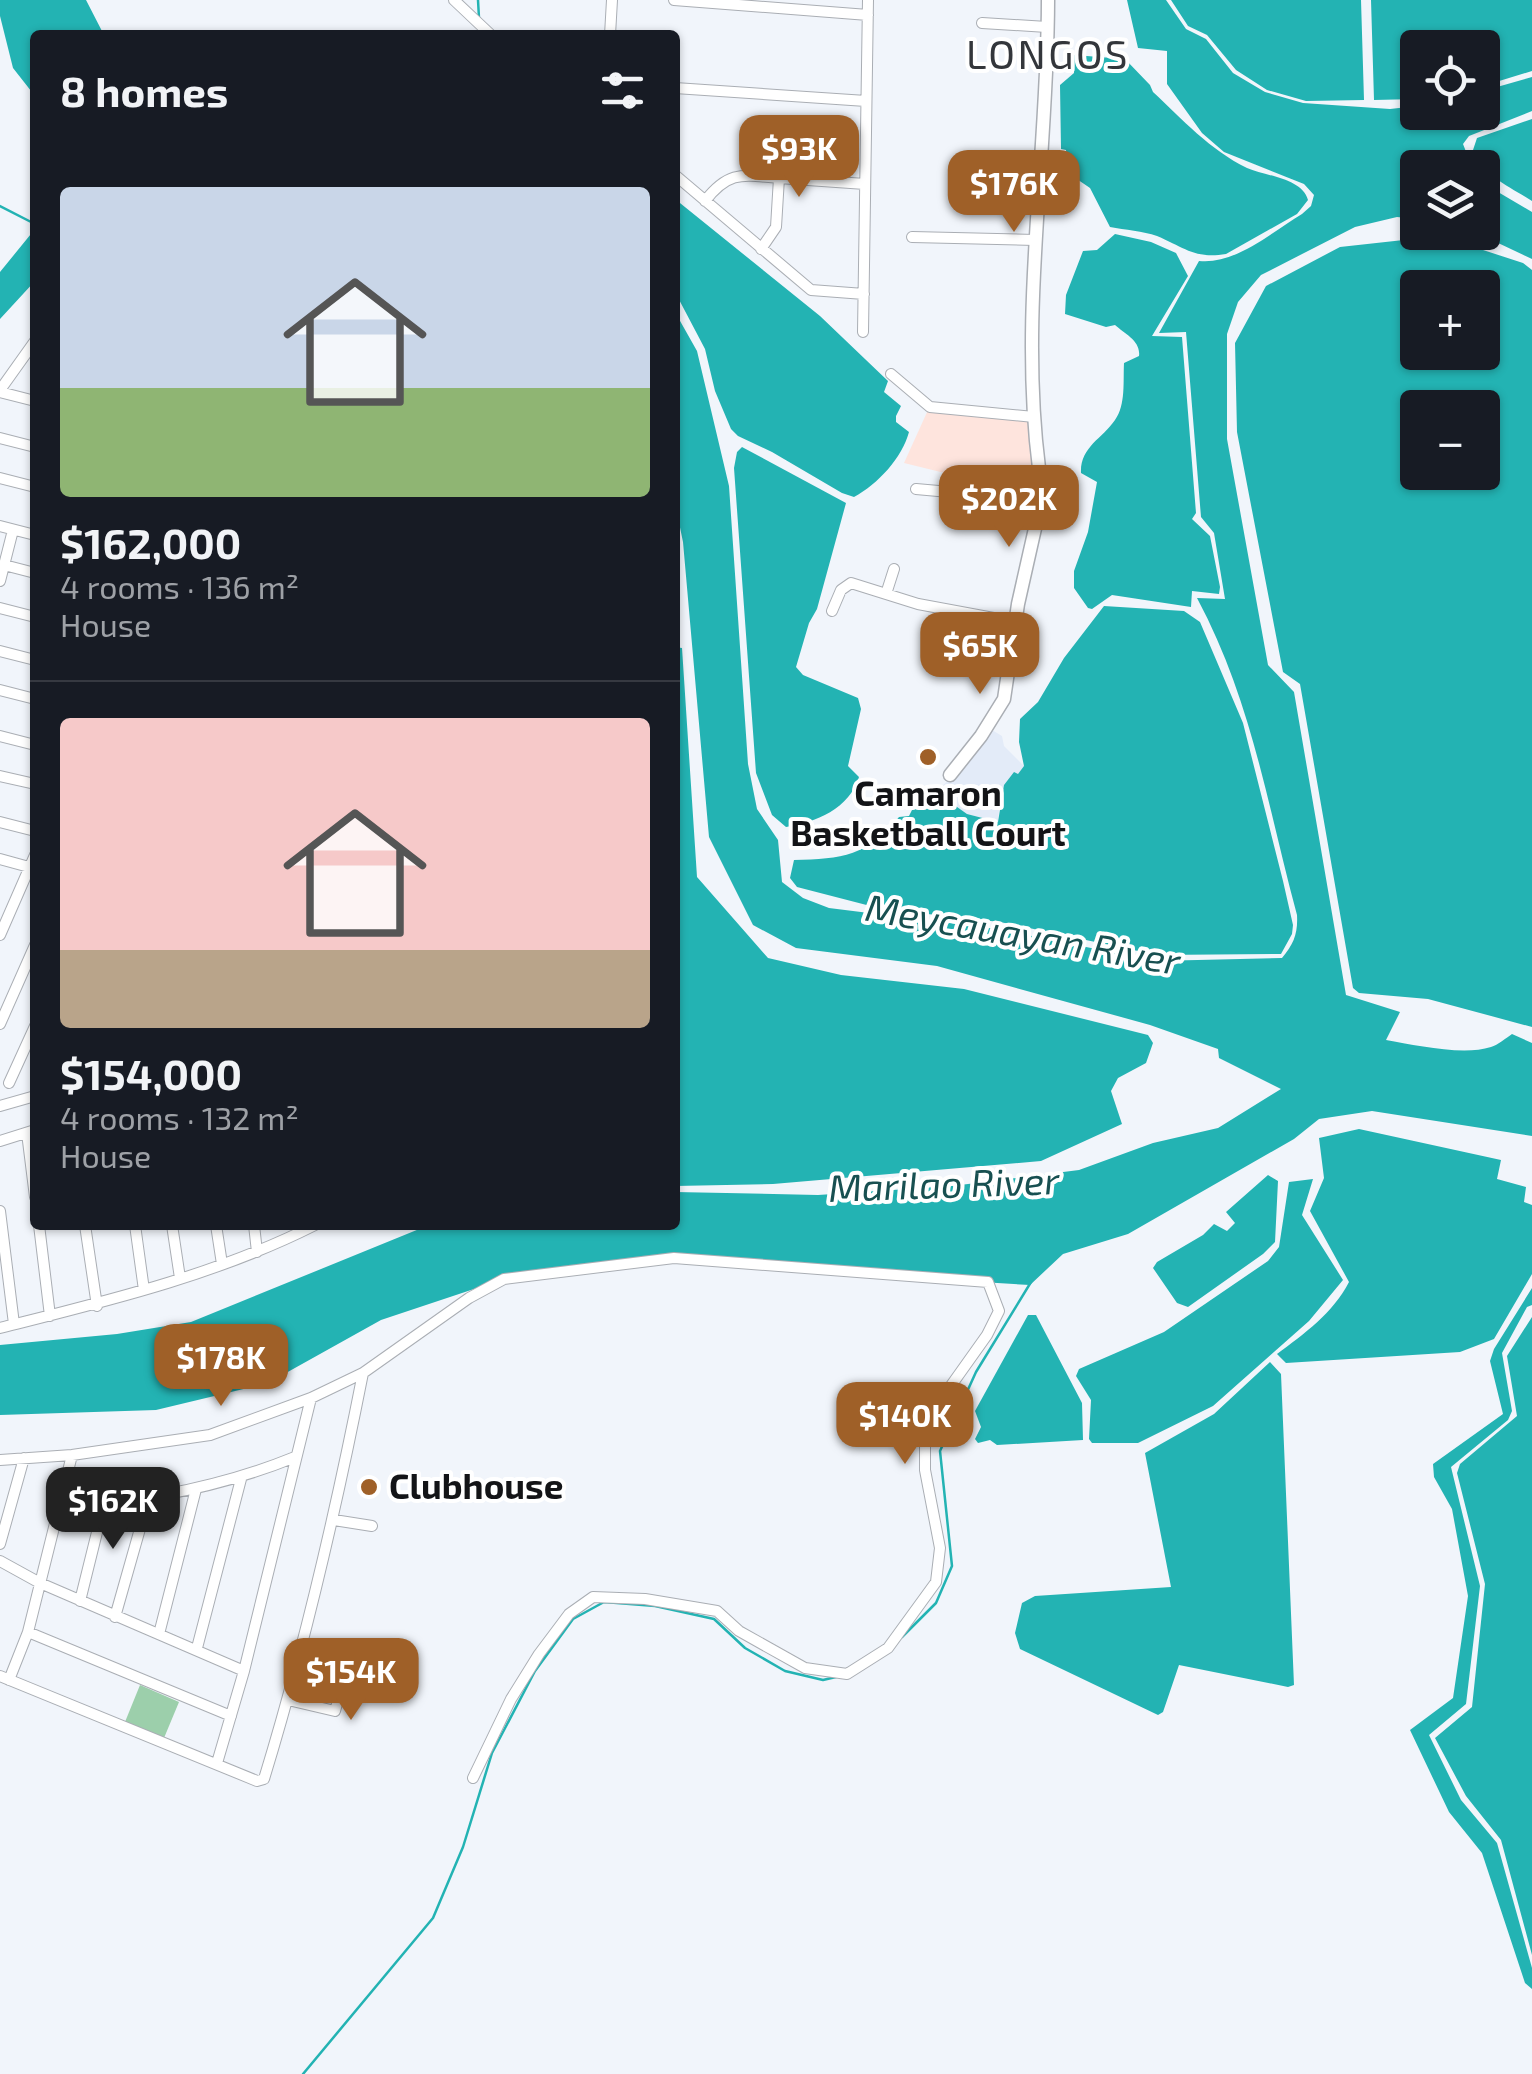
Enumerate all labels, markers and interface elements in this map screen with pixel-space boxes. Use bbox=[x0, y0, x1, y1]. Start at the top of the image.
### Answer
district label: LONGOS bbox=[966, 29, 1130, 77]
map controls bbox=[1400, 30, 1500, 490]
button: locate bbox=[1400, 30, 1500, 130]
icon: filters bbox=[595, 63, 650, 118]
text: 8 homes bbox=[60, 65, 228, 115]
pin: $93K bbox=[740, 115, 858, 200]
text: $93K bbox=[761, 128, 837, 166]
pin: $176K bbox=[944, 150, 1084, 235]
button: layers bbox=[1400, 150, 1500, 250]
text: $176K bbox=[970, 163, 1058, 201]
icon: home bbox=[265, 252, 445, 432]
button: + bbox=[1400, 270, 1500, 370]
button: − bbox=[1400, 390, 1500, 490]
pin: $202K bbox=[939, 465, 1079, 550]
text: $202K bbox=[961, 478, 1057, 516]
text: $162,000 bbox=[60, 517, 241, 567]
text: 4 rooms · 136 m² bbox=[60, 567, 299, 605]
text: House bbox=[60, 605, 151, 643]
pin: $65K bbox=[921, 612, 1039, 697]
text: $65K bbox=[942, 625, 1018, 663]
marker: Camaron Basketball Court bbox=[917, 746, 939, 768]
place label: Camaron Basketball Court bbox=[790, 771, 1066, 853]
icon: home bbox=[265, 783, 445, 963]
water label: Meycauayan River bbox=[862, 883, 1185, 983]
text: $154,000 bbox=[60, 1048, 242, 1098]
text: 4 rooms · 132 m² bbox=[60, 1098, 299, 1136]
text: House bbox=[60, 1136, 151, 1174]
water label: Marilao River bbox=[828, 1156, 1061, 1210]
pin: $178K bbox=[151, 1324, 291, 1409]
text: $178K bbox=[176, 1337, 266, 1375]
pin: $140K bbox=[835, 1382, 975, 1467]
text: $140K bbox=[858, 1395, 952, 1433]
place label: Clubhouse bbox=[389, 1464, 563, 1506]
pin: $162K bbox=[43, 1467, 183, 1552]
marker: Clubhouse bbox=[358, 1476, 380, 1498]
text: $162K bbox=[68, 1480, 158, 1518]
pin: $154K bbox=[281, 1638, 421, 1723]
text: $154K bbox=[306, 1651, 396, 1689]

